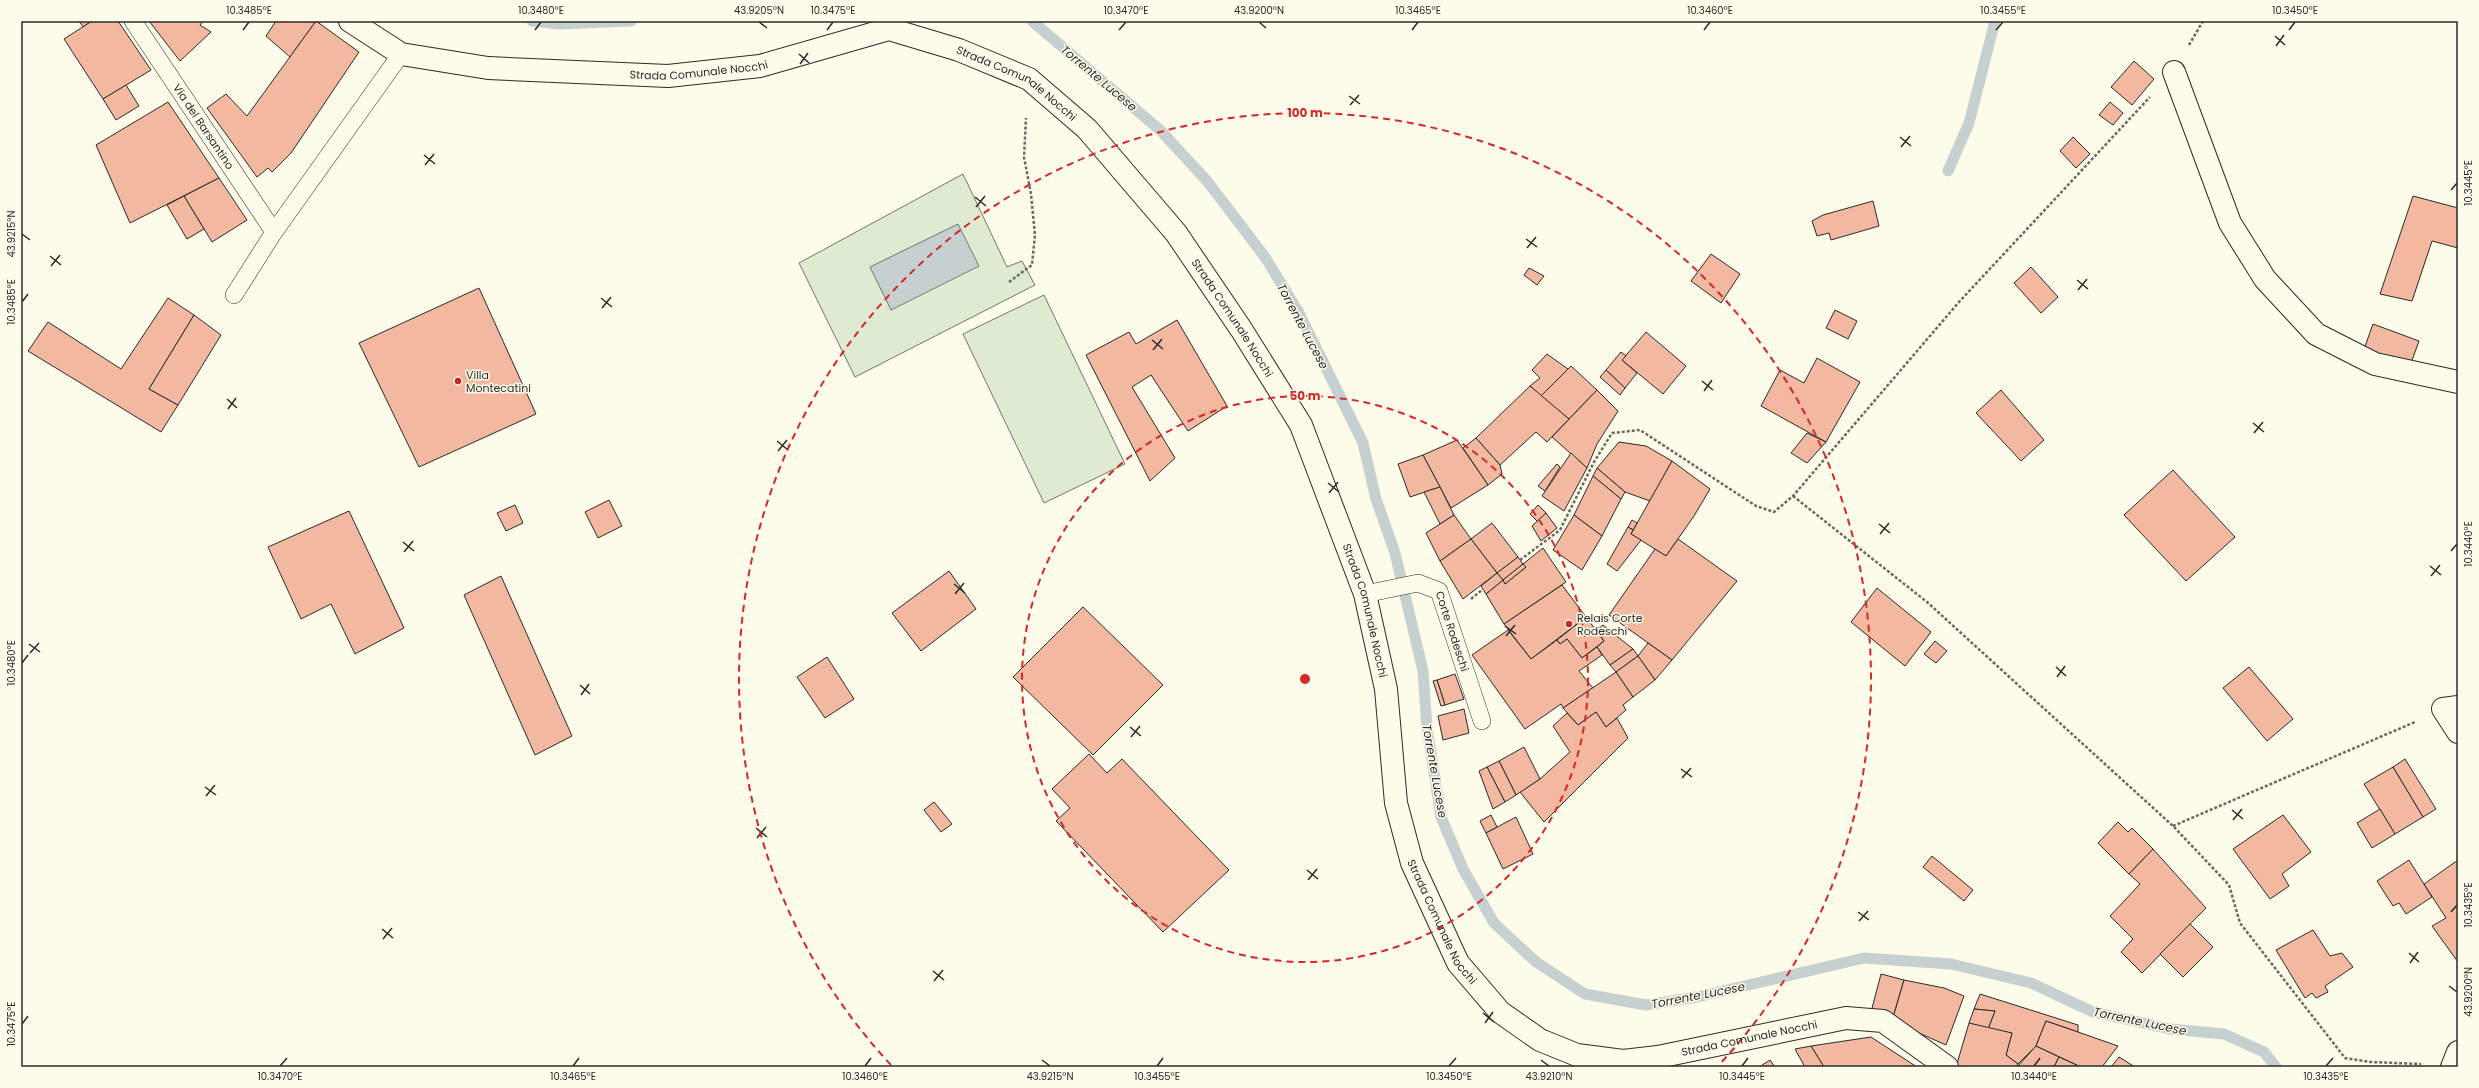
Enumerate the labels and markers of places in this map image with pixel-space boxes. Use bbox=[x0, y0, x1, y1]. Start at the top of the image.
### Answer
place label: Villa Montecatini bbox=[466, 367, 531, 396]
marker: Villa Montecatini bbox=[453, 376, 463, 386]
place label: Relais Corte Rodeschi bbox=[1577, 610, 1643, 639]
marker: Relais Corte Rodeschi bbox=[1564, 619, 1574, 629]
centre of rings bbox=[1298, 672, 1312, 686]

